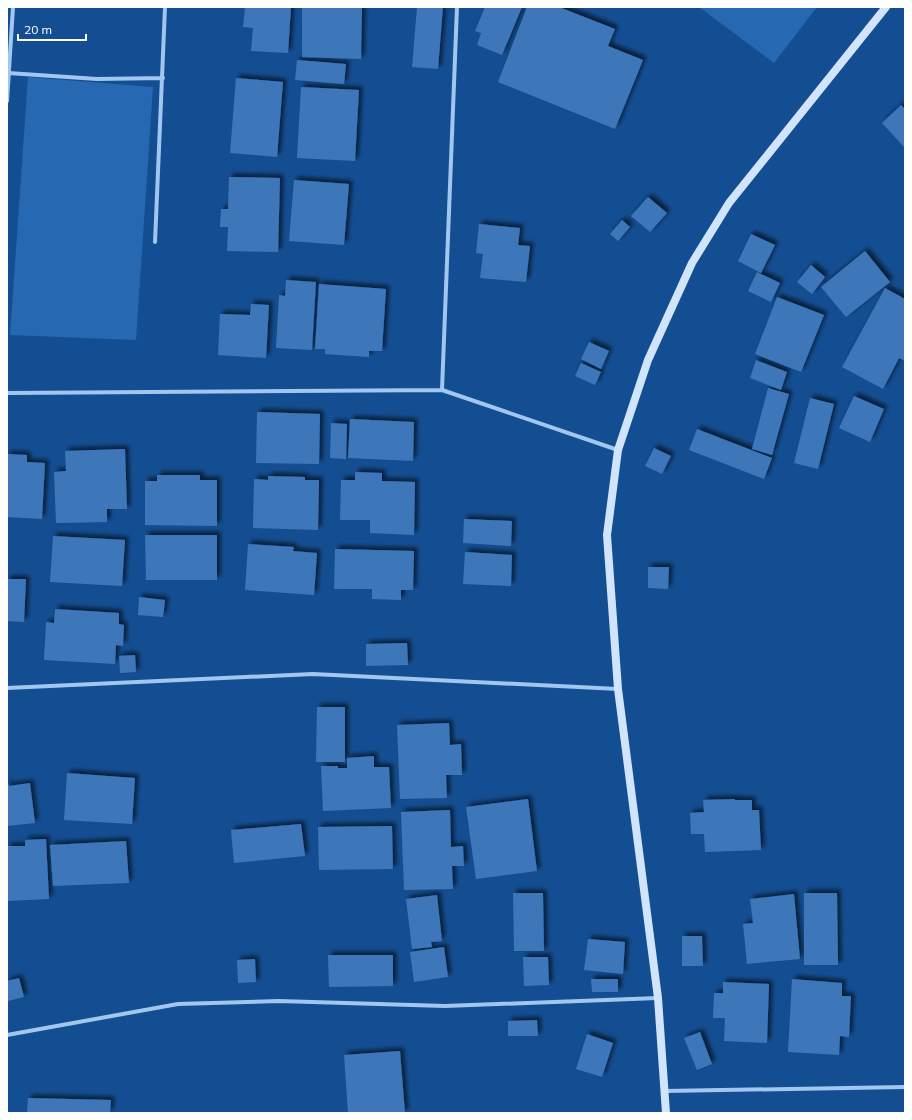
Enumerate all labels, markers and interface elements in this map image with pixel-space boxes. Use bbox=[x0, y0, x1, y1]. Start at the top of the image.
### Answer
scale bar bbox=[18, 16, 86, 42]
text: 20 m bbox=[24, 22, 52, 37]

